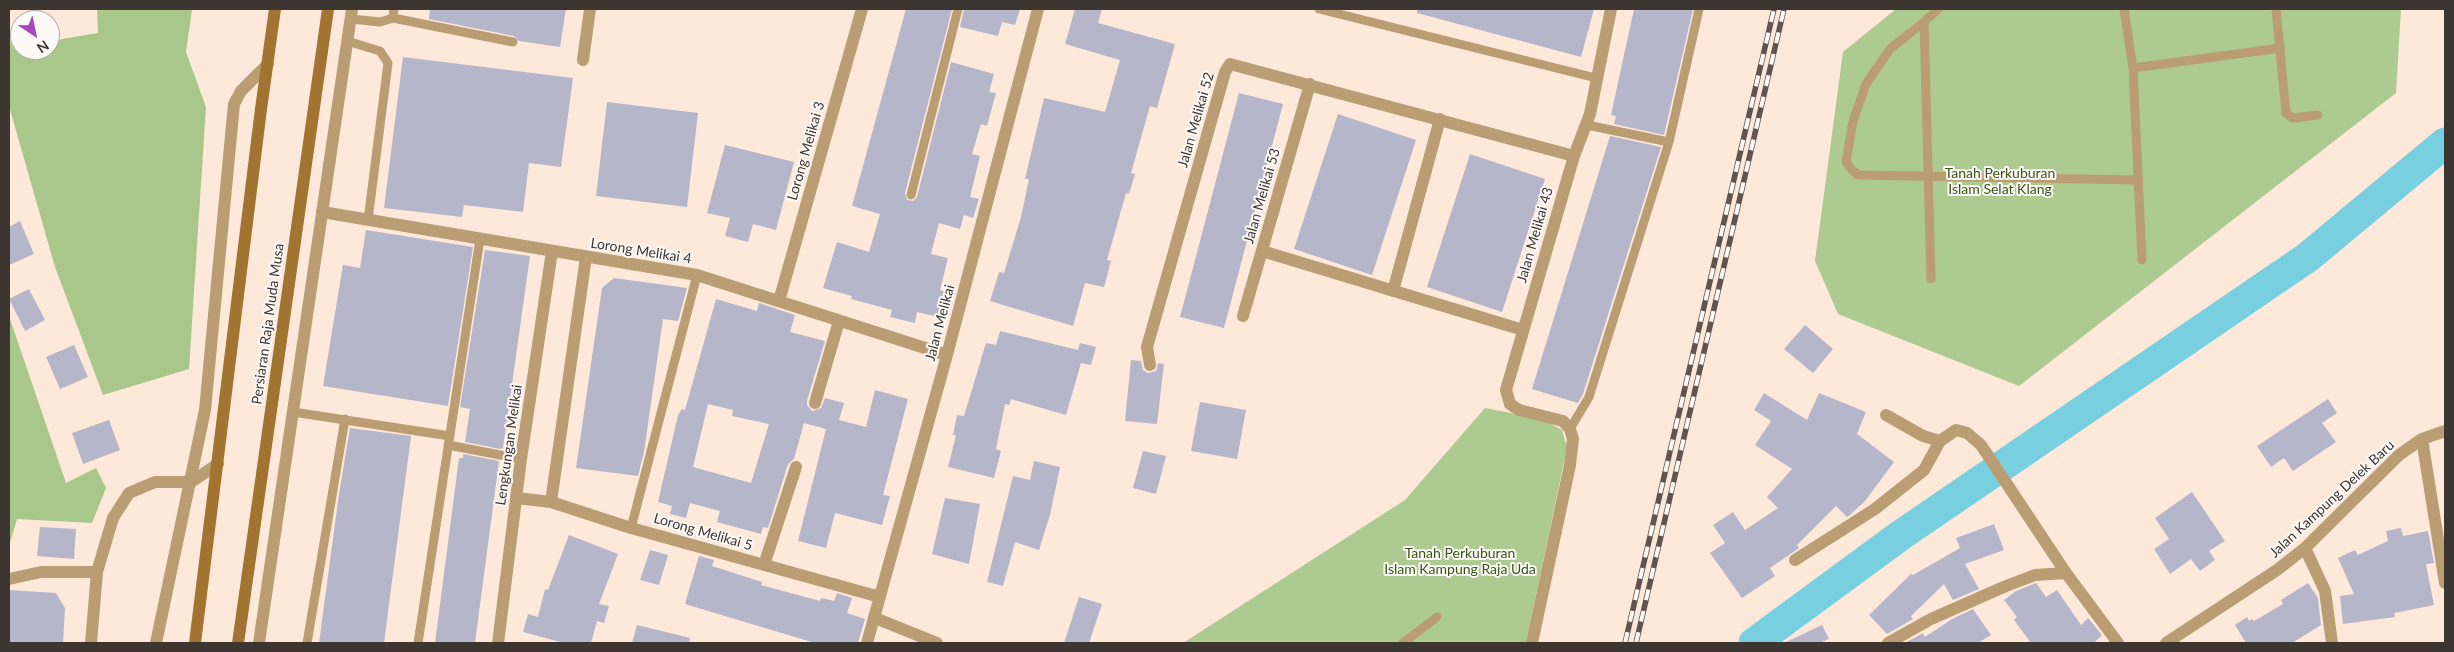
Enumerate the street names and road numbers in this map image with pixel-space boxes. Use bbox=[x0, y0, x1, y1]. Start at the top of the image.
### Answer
street label: Jalan Melikai 52 bbox=[1174, 70, 1218, 170]
street label: Lorong Melikai 3 bbox=[784, 100, 828, 202]
street label: Jalan Melikai 53 bbox=[1240, 146, 1284, 246]
street label: Jalan Melikai 43 bbox=[1513, 185, 1557, 285]
street label: Lorong Melikai 4 bbox=[589, 235, 693, 267]
street label: Persiaran Raja Muda Musa bbox=[248, 242, 288, 406]
street label: Jalan Melikai bbox=[922, 283, 958, 363]
street label: Lengkungan Melikai bbox=[492, 384, 526, 506]
street label: Jalan Kampung Delek Baru bbox=[2266, 437, 2398, 561]
street label: Lorong Melikai 5 bbox=[652, 510, 754, 554]

